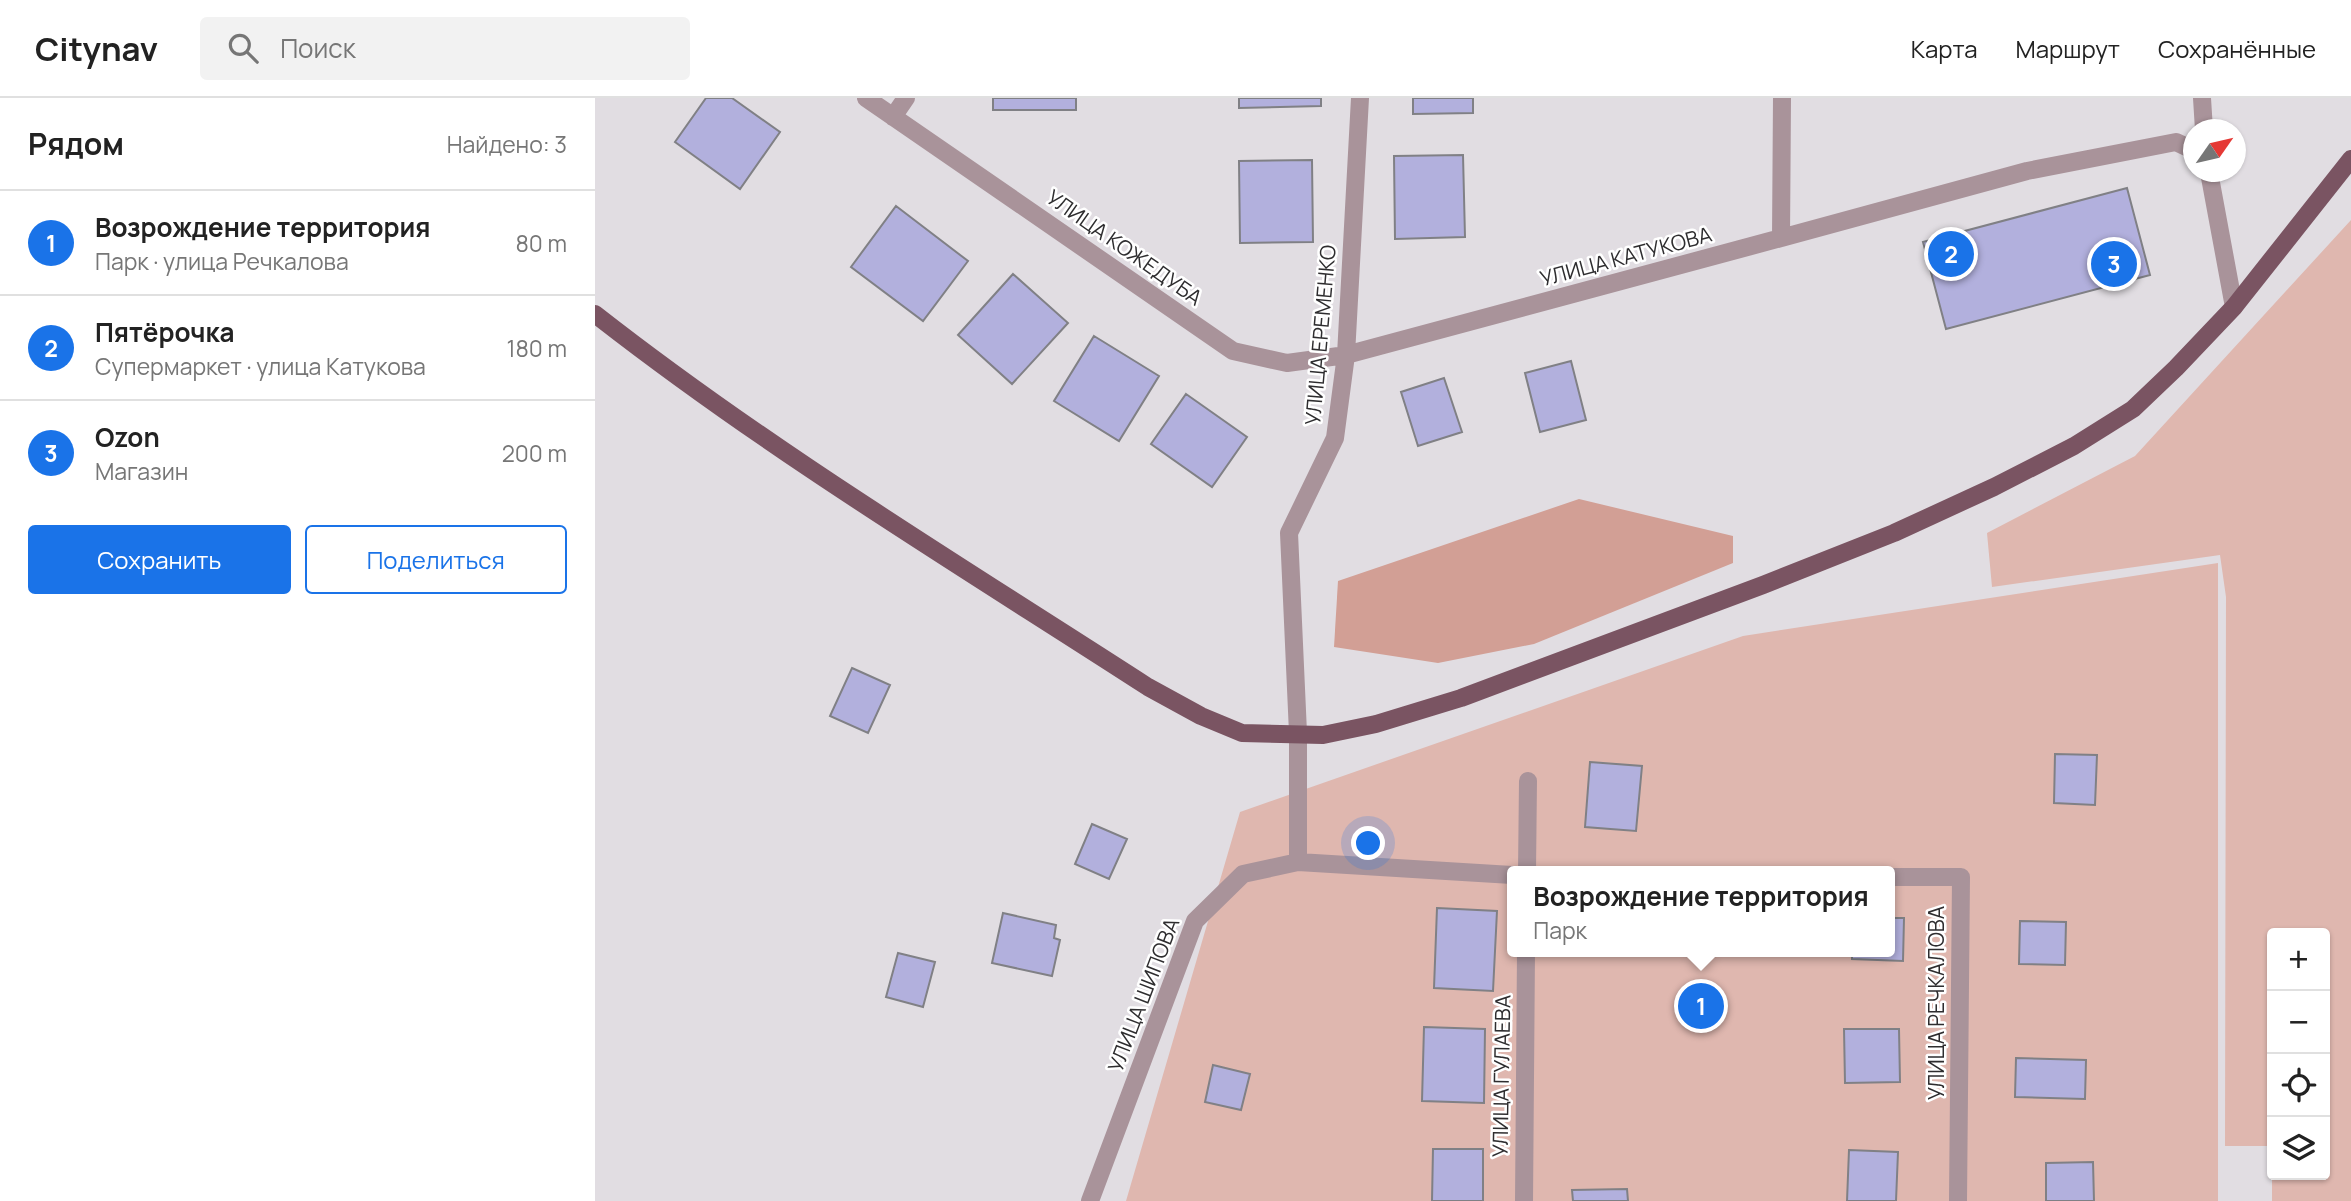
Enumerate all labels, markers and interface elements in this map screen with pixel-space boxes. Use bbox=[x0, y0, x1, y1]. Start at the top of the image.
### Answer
search box bbox=[200, 17, 690, 80]
text: Citynav bbox=[35, 26, 158, 71]
icon: search bbox=[224, 29, 262, 67]
text: Поиск bbox=[280, 30, 356, 66]
text: Карта bbox=[1911, 32, 1978, 65]
text: Маршрут bbox=[2016, 32, 2120, 65]
text: Сохранённые bbox=[2158, 32, 2316, 65]
north arrow bbox=[2183, 119, 2246, 182]
text: Рядом bbox=[28, 123, 124, 164]
text: Найдено: 3 bbox=[447, 128, 567, 160]
street label: УЛИЦА КОЖЕДУБА bbox=[1041, 183, 1208, 311]
text: Возрождение территория bbox=[95, 209, 430, 245]
street label: УЛИЦА КАТУКОВА bbox=[1537, 220, 1715, 292]
text: 1 bbox=[46, 227, 56, 259]
text: 80 m bbox=[516, 227, 567, 259]
pin: 2 bbox=[1928, 228, 1974, 280]
pin: 3 bbox=[2091, 238, 2137, 290]
street label: УЛИЦА ЕРЕМЕНКО bbox=[1298, 244, 1342, 426]
text: Парк · улица Речкалова bbox=[95, 245, 349, 277]
text: Пятёрочка bbox=[95, 314, 234, 350]
text: 2 bbox=[44, 332, 58, 364]
text: 180 m bbox=[507, 332, 567, 364]
text: Супермаркет · улица Катукова bbox=[95, 350, 426, 382]
text: Ozon bbox=[95, 419, 160, 455]
text: 3 bbox=[44, 437, 58, 469]
text: 200 m bbox=[502, 437, 567, 469]
text: Магазин bbox=[95, 455, 188, 487]
button: Сохранить bbox=[28, 525, 291, 594]
button: Поделиться bbox=[305, 525, 567, 594]
your location bbox=[1351, 826, 1385, 860]
popup bbox=[1507, 866, 1895, 957]
text: Возрождение территория bbox=[1533, 878, 1869, 914]
street label: УЛИЦА РЕЧКАЛОВА bbox=[1922, 906, 1950, 1100]
street label: УЛИЦА ШИПОВА bbox=[1101, 914, 1185, 1076]
text: Парк bbox=[1533, 914, 1587, 946]
map controls bbox=[2267, 928, 2330, 1180]
button: + bbox=[2267, 928, 2330, 991]
pin: 1 bbox=[1678, 980, 1724, 1032]
button: − bbox=[2267, 991, 2330, 1054]
street label: УЛИЦА ГУЛАЕВА bbox=[1486, 995, 1516, 1157]
button: locate bbox=[2267, 1054, 2330, 1117]
button: layers bbox=[2267, 1117, 2330, 1180]

